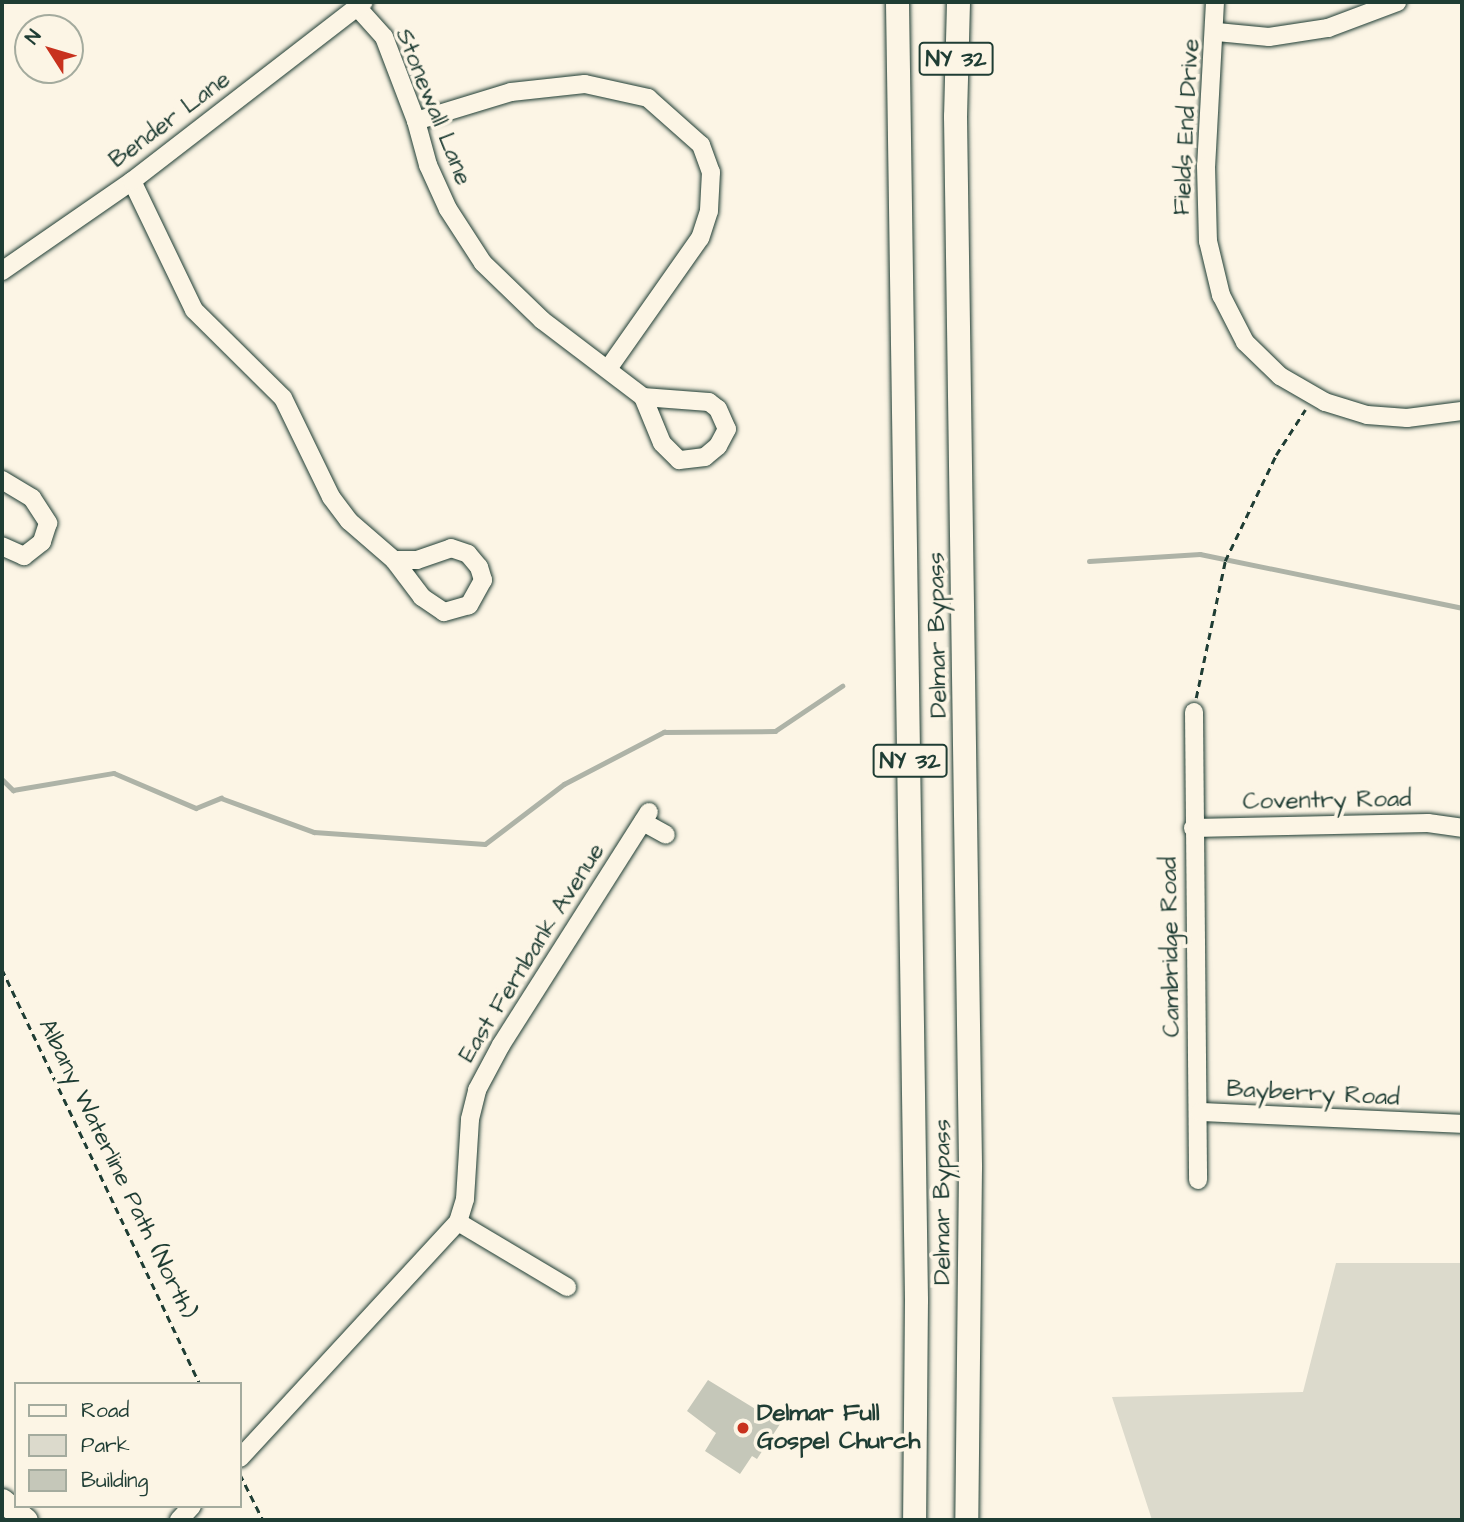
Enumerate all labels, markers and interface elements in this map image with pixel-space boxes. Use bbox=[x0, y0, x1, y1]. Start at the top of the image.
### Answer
north arrow bbox=[14, 14, 84, 84]
text: N bbox=[19, 24, 48, 50]
street label: Stonewall Lane bbox=[389, 25, 477, 189]
street label: Fields End Drive bbox=[1168, 38, 1206, 216]
road number: NY 32 bbox=[918, 40, 995, 78]
street label: Bender Lane bbox=[104, 65, 236, 175]
street label: Delmar Bypass bbox=[922, 552, 954, 718]
road number: NY 32 bbox=[872, 741, 948, 780]
street label: Coventry Road bbox=[1242, 785, 1412, 817]
street label: East Fernbank Avenue bbox=[453, 838, 611, 1068]
street label: Cambridge Road bbox=[1155, 856, 1187, 1038]
street label: Albany Waterline Path (North) bbox=[32, 1014, 202, 1324]
street label: Bayberry Road bbox=[1226, 1075, 1400, 1113]
street label: Delmar Bypass bbox=[929, 1119, 957, 1285]
legend bbox=[14, 1382, 242, 1508]
text: Road bbox=[81, 1396, 129, 1425]
place label: Delmar Full Gospel Church bbox=[757, 1400, 920, 1456]
marker: Delmar Full Gospel Church bbox=[735, 1420, 751, 1436]
text: Park bbox=[81, 1431, 130, 1460]
text: Building bbox=[81, 1466, 148, 1495]

